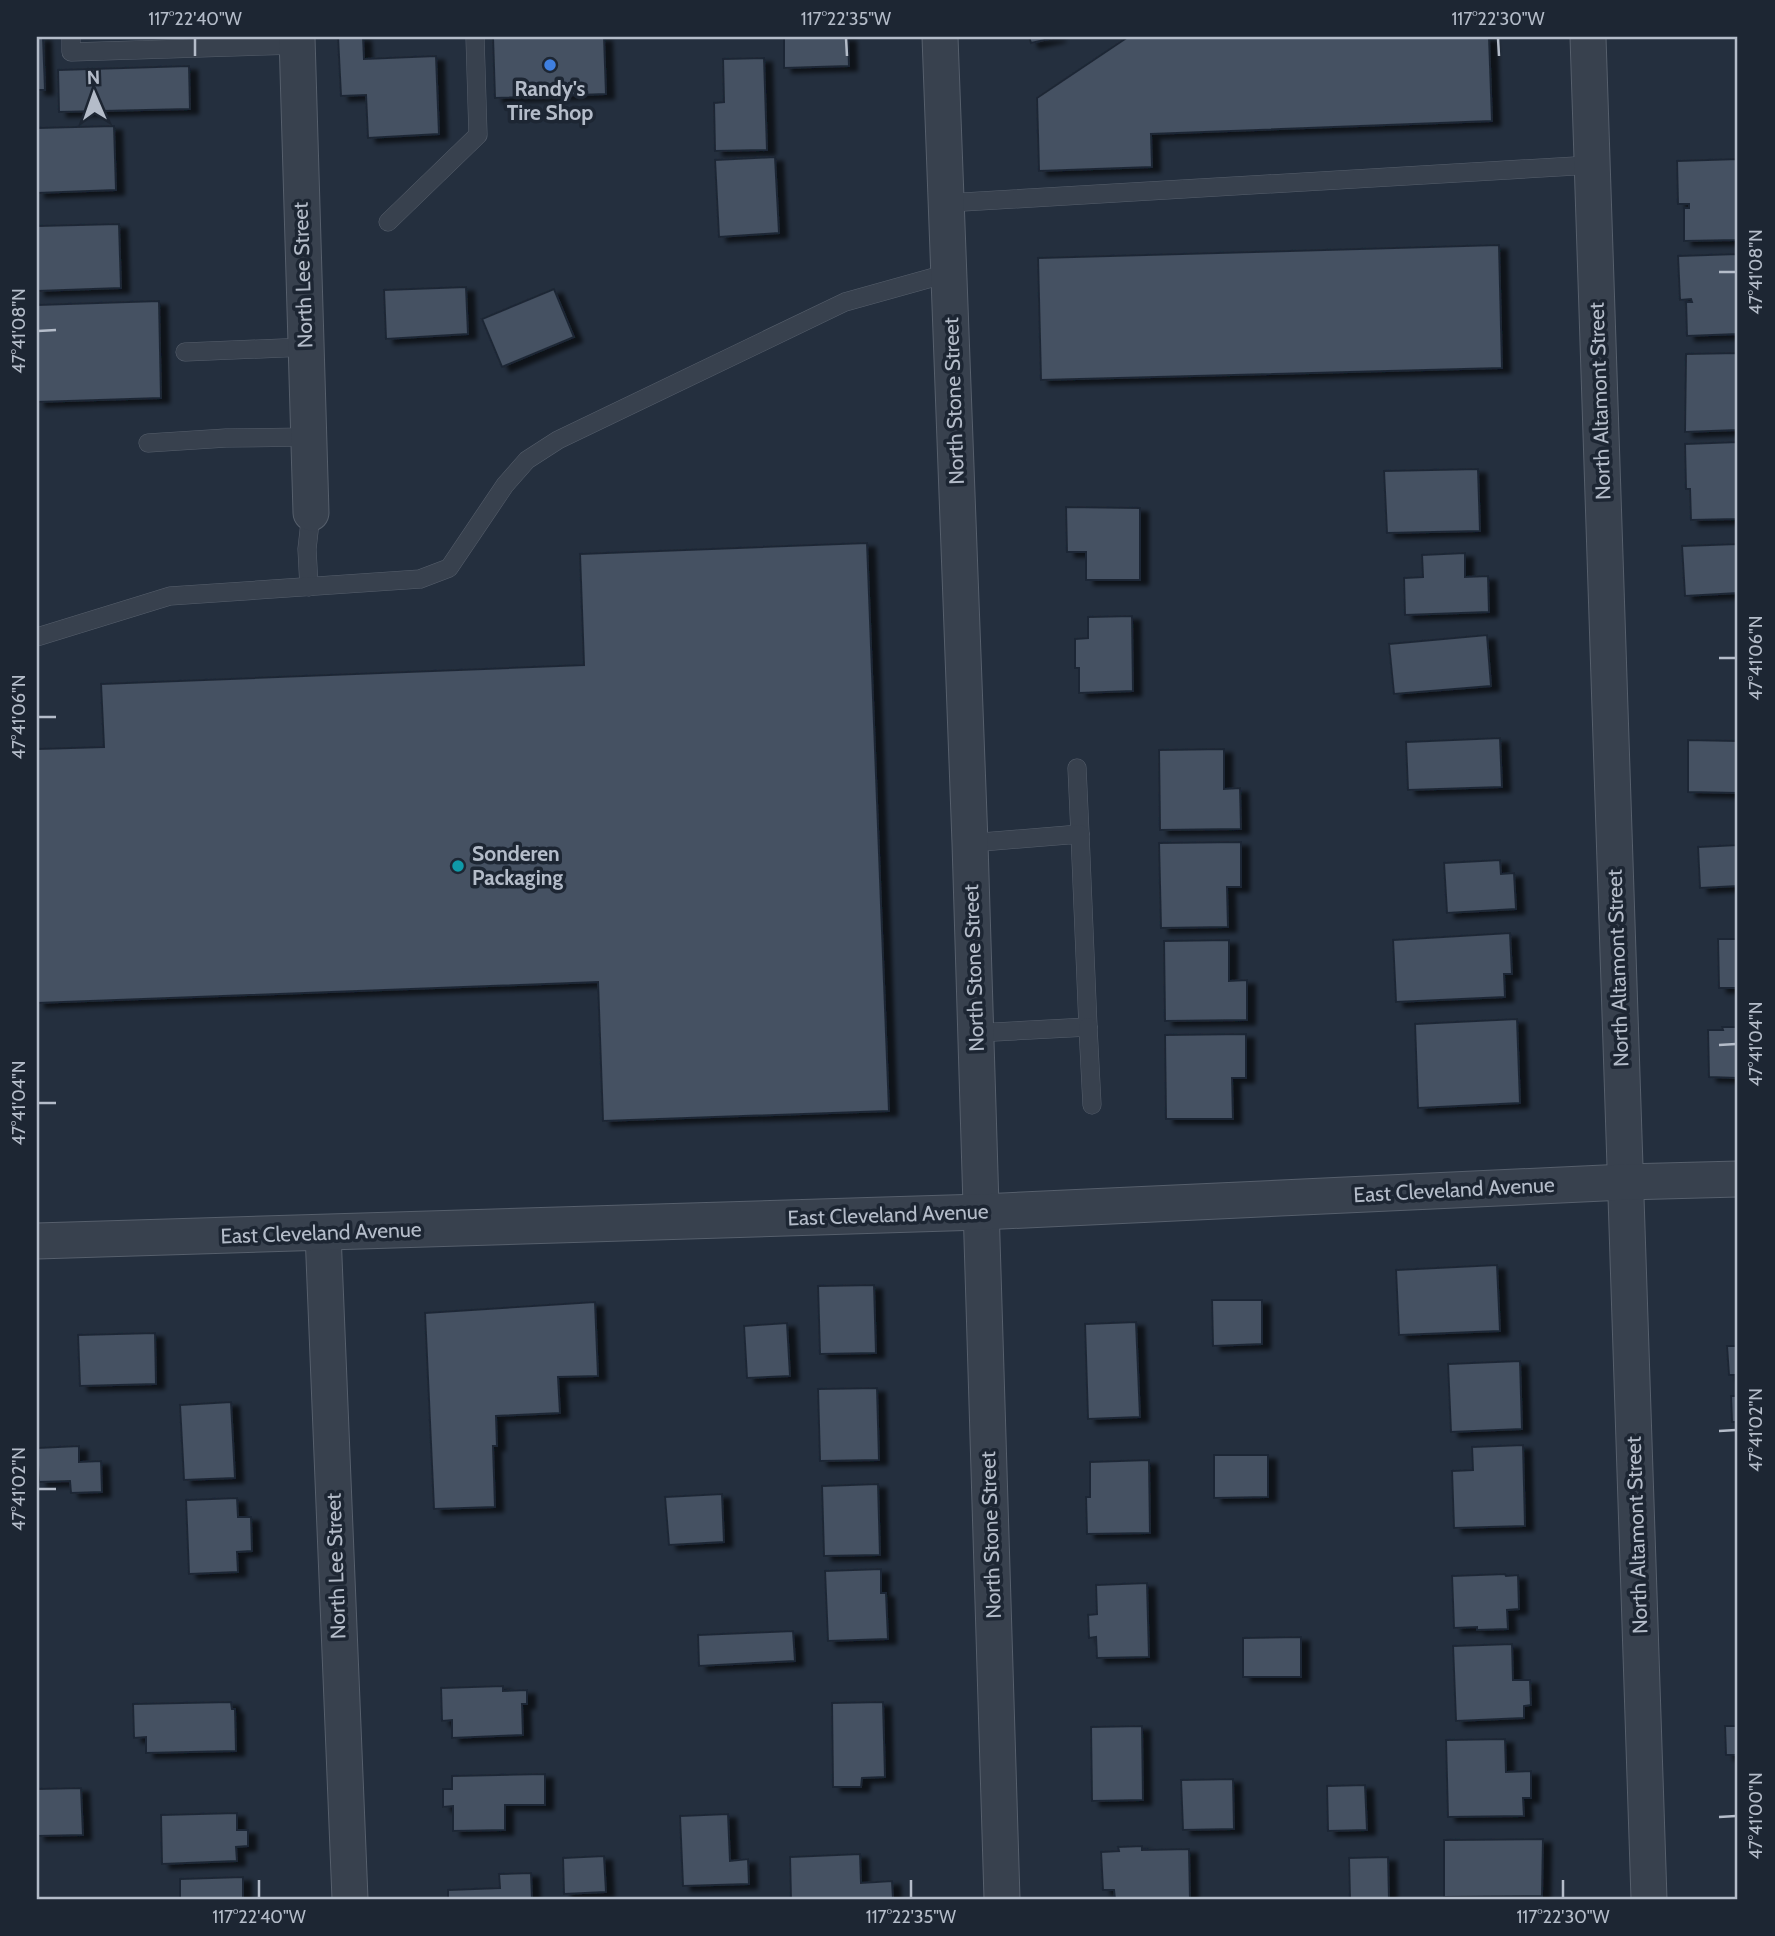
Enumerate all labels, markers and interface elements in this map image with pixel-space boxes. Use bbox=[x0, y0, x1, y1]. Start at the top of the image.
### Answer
text: 117°22'40"W bbox=[148, 8, 242, 30]
text: 117°22'35"W bbox=[801, 8, 891, 30]
text: 117°22'30"W bbox=[1451, 8, 1545, 30]
marker: Randy's Tire Shop bbox=[542, 57, 558, 73]
north arrow bbox=[60, 60, 130, 130]
text: N bbox=[86, 66, 101, 89]
place label: Randy's Tire Shop bbox=[507, 76, 593, 125]
street label: North Lee Street bbox=[287, 201, 318, 349]
text: 47°41'08"N bbox=[1745, 229, 1767, 315]
text: 47°41'08"N bbox=[8, 288, 30, 374]
street label: North Altamont Street bbox=[1584, 302, 1615, 500]
street label: North Stone Street bbox=[938, 317, 969, 485]
text: 47°41'06"N bbox=[1745, 616, 1767, 700]
text: 47°41'06"N bbox=[8, 675, 30, 759]
place label: Sonderen Packaging bbox=[472, 841, 563, 890]
marker: Sonderen Packaging bbox=[450, 858, 466, 874]
street label: North Altamont Street bbox=[1602, 869, 1633, 1067]
street label: North Stone Street bbox=[958, 884, 989, 1052]
text: 47°41'04"N bbox=[1745, 1002, 1767, 1086]
text: 47°41'04"N bbox=[8, 1061, 30, 1145]
street label: East Cleveland Avenue bbox=[1353, 1172, 1555, 1207]
street label: East Cleveland Avenue bbox=[787, 1198, 989, 1231]
street label: East Cleveland Avenue bbox=[220, 1216, 422, 1249]
text: 47°41'02"N bbox=[1745, 1388, 1767, 1472]
street label: North Altamont Street bbox=[1621, 1436, 1652, 1634]
text: 47°41'02"N bbox=[8, 1447, 30, 1531]
street label: North Stone Street bbox=[975, 1451, 1006, 1619]
street label: North Lee Street bbox=[320, 1492, 351, 1640]
text: 47°41'00"N bbox=[1745, 1772, 1767, 1860]
text: 117°22'40"W bbox=[212, 1906, 306, 1928]
text: 117°22'35"W bbox=[866, 1906, 956, 1928]
text: 117°22'30"W bbox=[1516, 1906, 1610, 1928]

